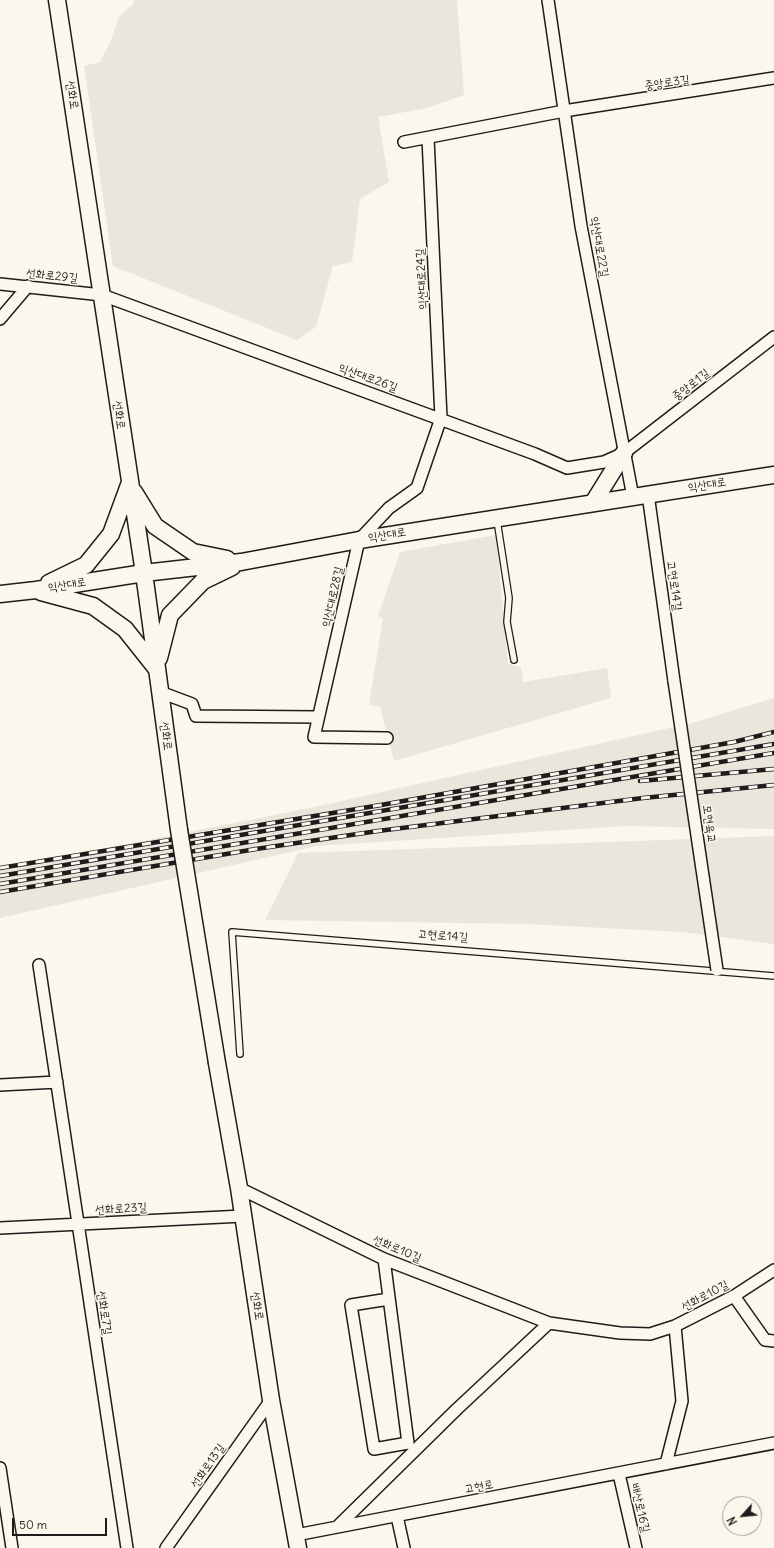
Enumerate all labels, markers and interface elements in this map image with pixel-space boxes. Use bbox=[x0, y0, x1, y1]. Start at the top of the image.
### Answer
street label: 중앙로3길 bbox=[643, 73, 691, 93]
street label: 선화로 bbox=[63, 80, 81, 110]
street label: 익산대로22길 bbox=[587, 215, 611, 279]
street label: 익산대로24길 bbox=[413, 248, 431, 310]
street label: 선화로29길 bbox=[25, 266, 79, 286]
street label: 익산대로26길 bbox=[337, 361, 399, 395]
street label: 중앙로1길 bbox=[669, 366, 713, 404]
street label: 선화로 bbox=[110, 400, 128, 430]
street label: 익산대로 bbox=[687, 475, 727, 495]
street label: 익산대로 bbox=[367, 525, 407, 545]
street label: 고현로14길 bbox=[663, 560, 685, 612]
street label: 익산대로28길 bbox=[319, 565, 347, 629]
street label: 익산대로 bbox=[47, 575, 87, 595]
street label: 선화로 bbox=[157, 721, 175, 751]
street label: 모현육교 bbox=[699, 804, 719, 844]
street label: 고현로14길 bbox=[417, 927, 469, 945]
street label: 선화로23길 bbox=[95, 1200, 147, 1218]
street label: 선화로10길 bbox=[371, 1232, 423, 1266]
street label: 선화로10길 bbox=[679, 1278, 731, 1314]
street label: 선화로7길 bbox=[93, 1290, 115, 1336]
street label: 선화로 bbox=[248, 1291, 266, 1321]
street label: 선화로13길 bbox=[188, 1441, 228, 1491]
street label: 고현로 bbox=[463, 1477, 495, 1497]
street label: 배산로16길 bbox=[627, 1482, 653, 1534]
north arrow bbox=[722, 1496, 762, 1536]
scale bar bbox=[14, 1510, 109, 1536]
text: N bbox=[724, 1514, 740, 1528]
text: 50 m bbox=[19, 1517, 47, 1532]

